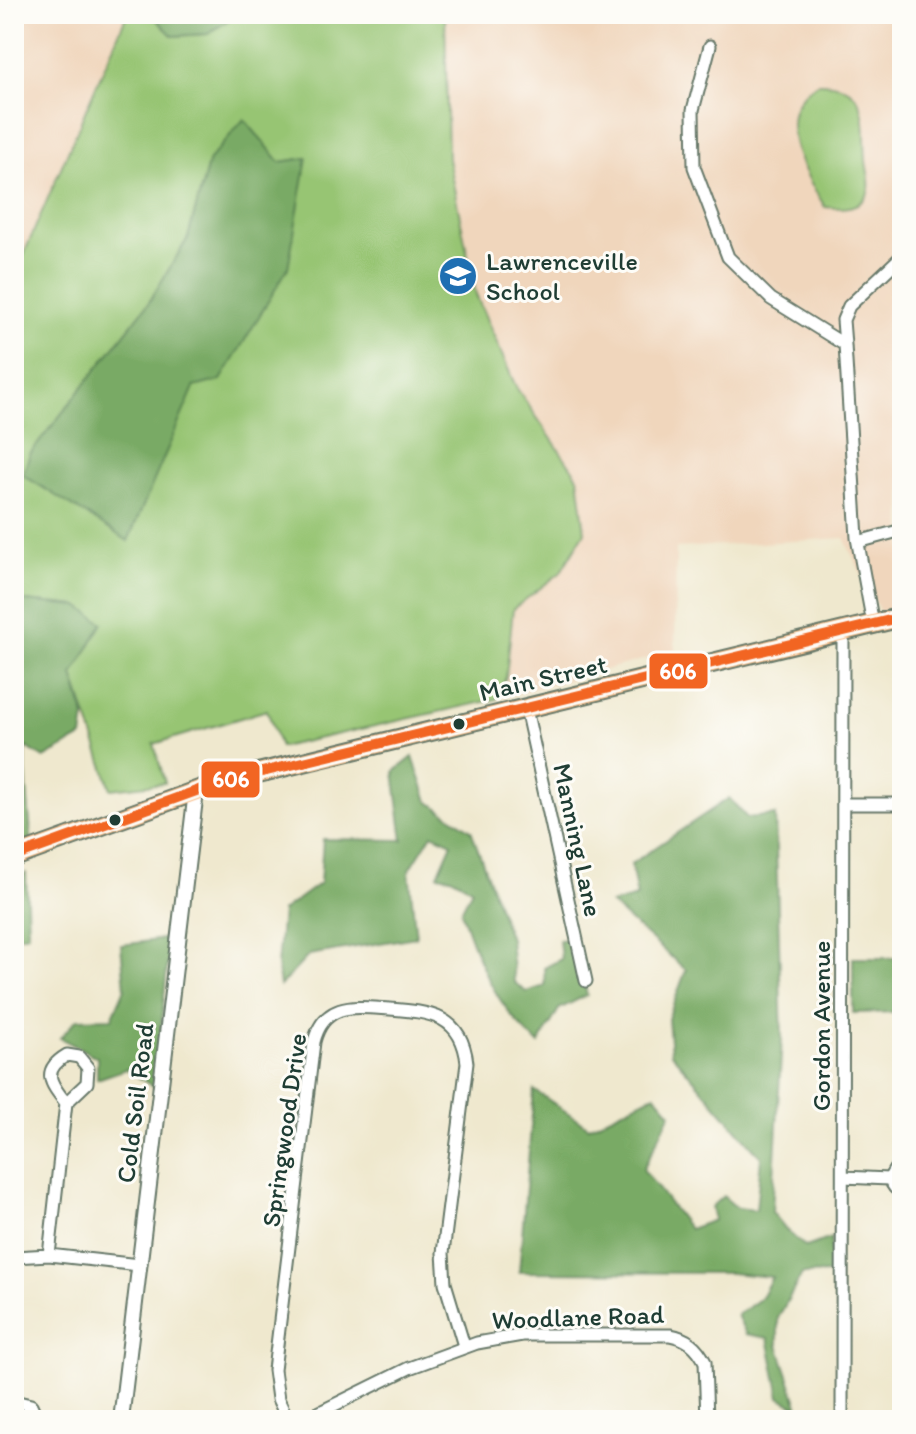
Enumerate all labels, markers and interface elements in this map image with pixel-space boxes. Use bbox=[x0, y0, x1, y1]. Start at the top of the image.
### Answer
place label: Lawrenceville School bbox=[486, 245, 638, 307]
school or university icon: Lawrenceville School bbox=[437, 255, 479, 297]
street label: Main Street bbox=[476, 648, 610, 708]
line badge: 606 bbox=[648, 652, 709, 690]
text: 606 bbox=[660, 658, 697, 685]
unlabelled marker bbox=[451, 716, 467, 732]
line badge: 606 bbox=[200, 760, 261, 799]
street label: Manning Lane bbox=[546, 760, 610, 920]
text: 606 bbox=[213, 766, 250, 793]
unlabelled marker bbox=[107, 812, 123, 828]
street label: Gordon Avenue bbox=[805, 941, 837, 1111]
street label: Cold Soil Road bbox=[109, 1020, 161, 1185]
street label: Springwood Drive bbox=[255, 1031, 313, 1229]
street label: Woodlane Road bbox=[491, 1298, 666, 1336]

